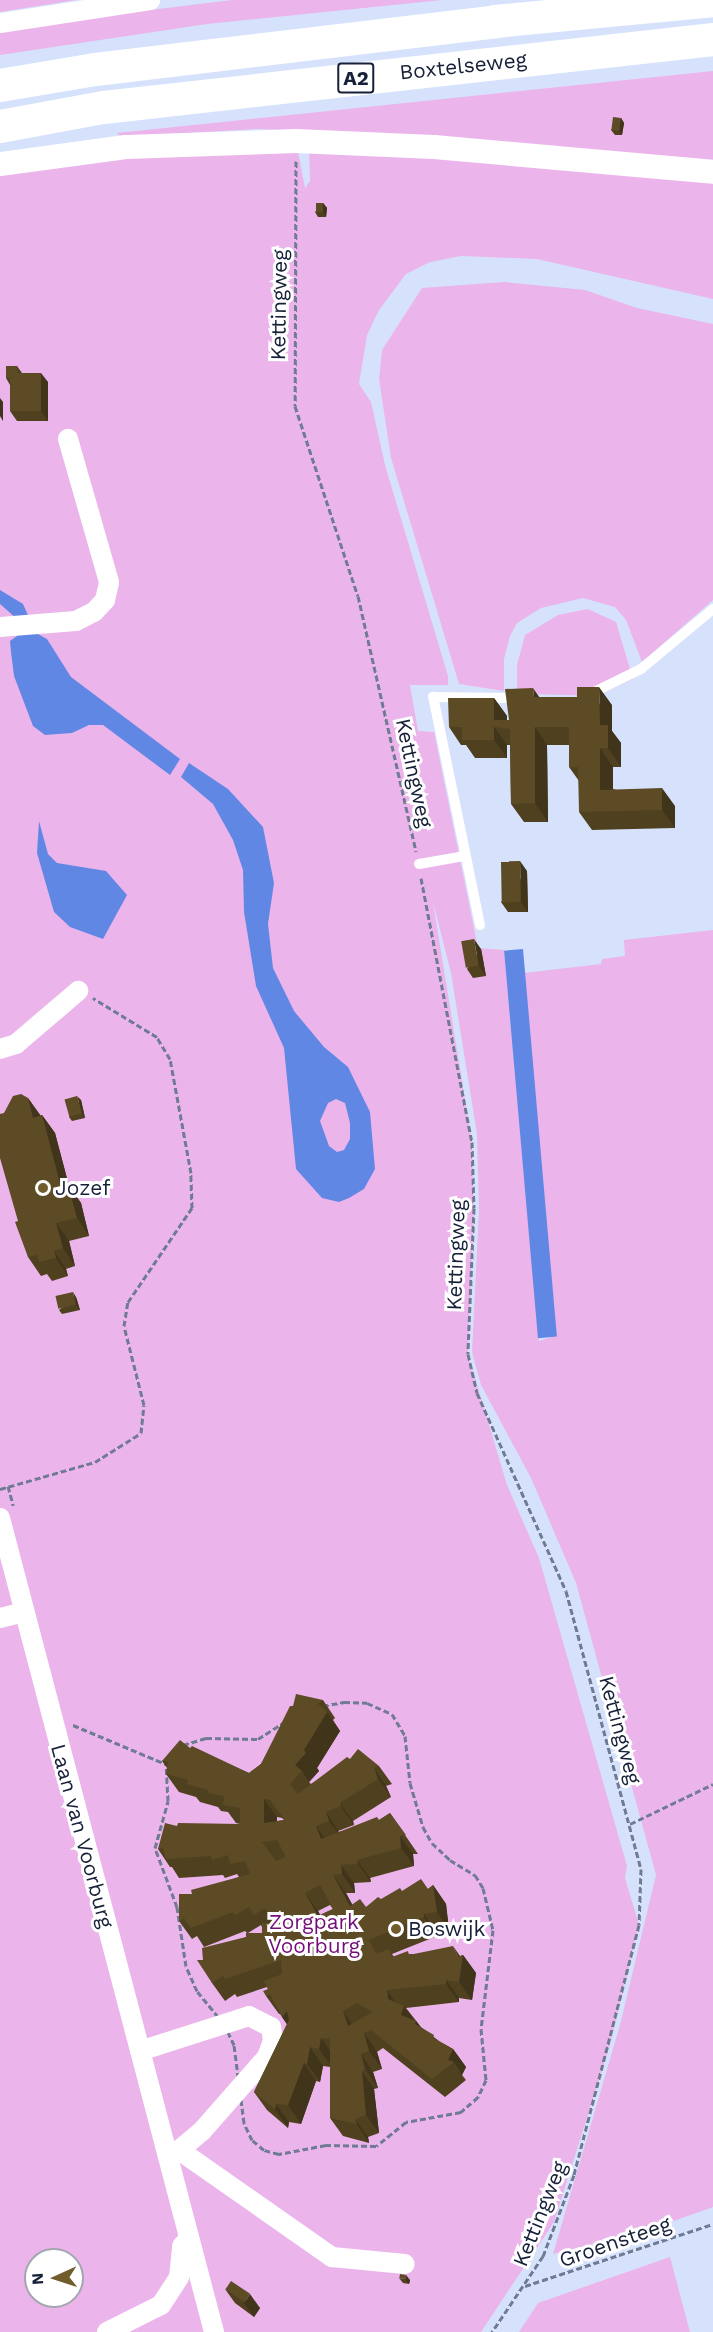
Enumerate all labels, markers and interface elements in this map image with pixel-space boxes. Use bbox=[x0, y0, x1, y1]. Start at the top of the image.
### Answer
street label: Boxtelseweg bbox=[398, 47, 528, 85]
road number: A2 bbox=[336, 61, 376, 95]
street label: Kettingweg bbox=[265, 249, 293, 361]
street label: Kettingweg bbox=[390, 716, 438, 830]
place label: Jozef bbox=[55, 1175, 110, 1201]
marker: Jozef bbox=[36, 1181, 50, 1195]
street label: Kettingweg bbox=[441, 1199, 471, 1311]
street label: Kettingweg bbox=[593, 1673, 647, 1787]
street label: Laan van Voorburg bbox=[45, 1741, 119, 1931]
park label: Zorgpark Voorburg bbox=[268, 1909, 360, 1959]
place label: Boswijk bbox=[408, 1916, 485, 1942]
marker: Boswijk bbox=[389, 1922, 403, 1936]
street label: Kettingweg bbox=[508, 2158, 572, 2270]
street label: Groensteeg bbox=[556, 2211, 674, 2273]
north arrow bbox=[24, 2248, 84, 2308]
text: N bbox=[28, 2272, 47, 2285]

